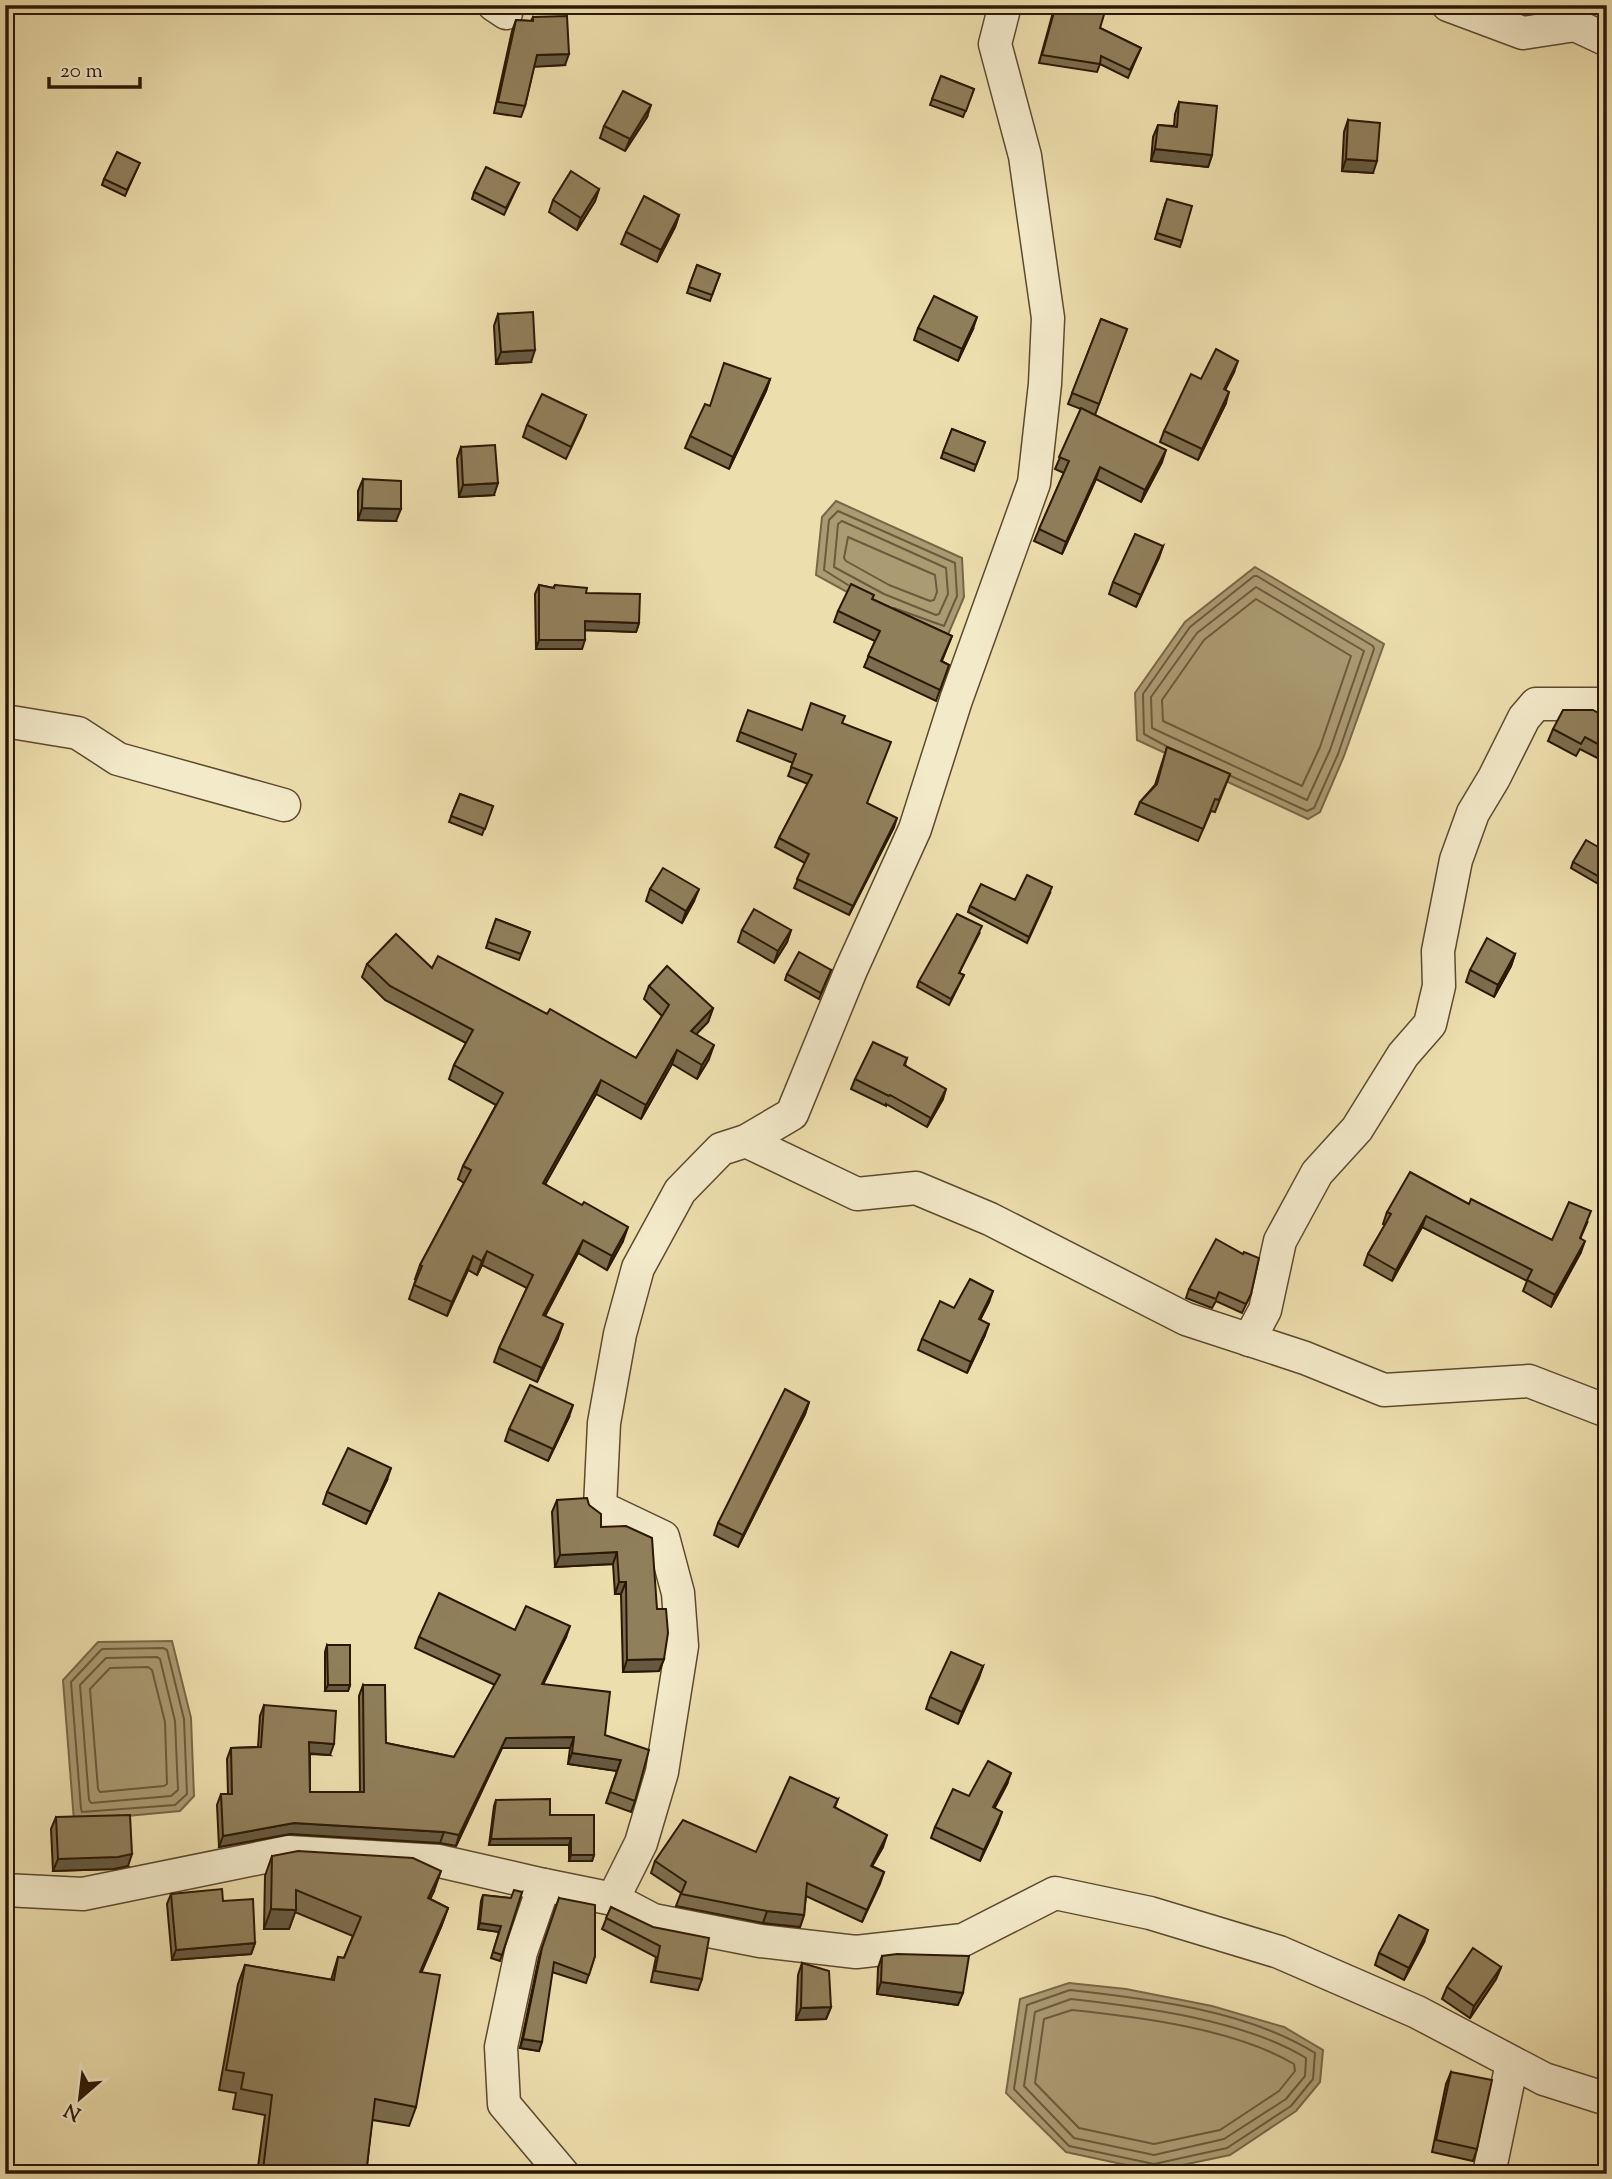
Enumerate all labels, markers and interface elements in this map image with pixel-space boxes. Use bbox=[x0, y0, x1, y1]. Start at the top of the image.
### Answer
scale bar bbox=[49, 46, 140, 90]
text: 20 m bbox=[60, 57, 103, 87]
north arrow bbox=[46, 2064, 116, 2134]
text: N bbox=[60, 2095, 86, 2126]

